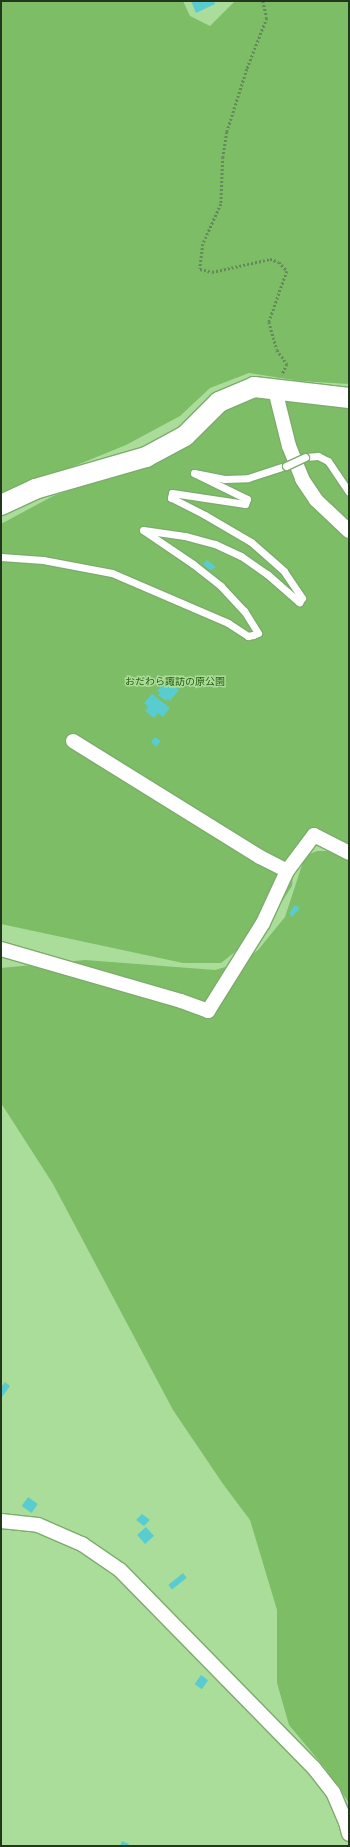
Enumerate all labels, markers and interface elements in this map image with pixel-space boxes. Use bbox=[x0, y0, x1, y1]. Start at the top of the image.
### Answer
park label: おだわら諏訪の原公園 bbox=[125, 677, 225, 689]

